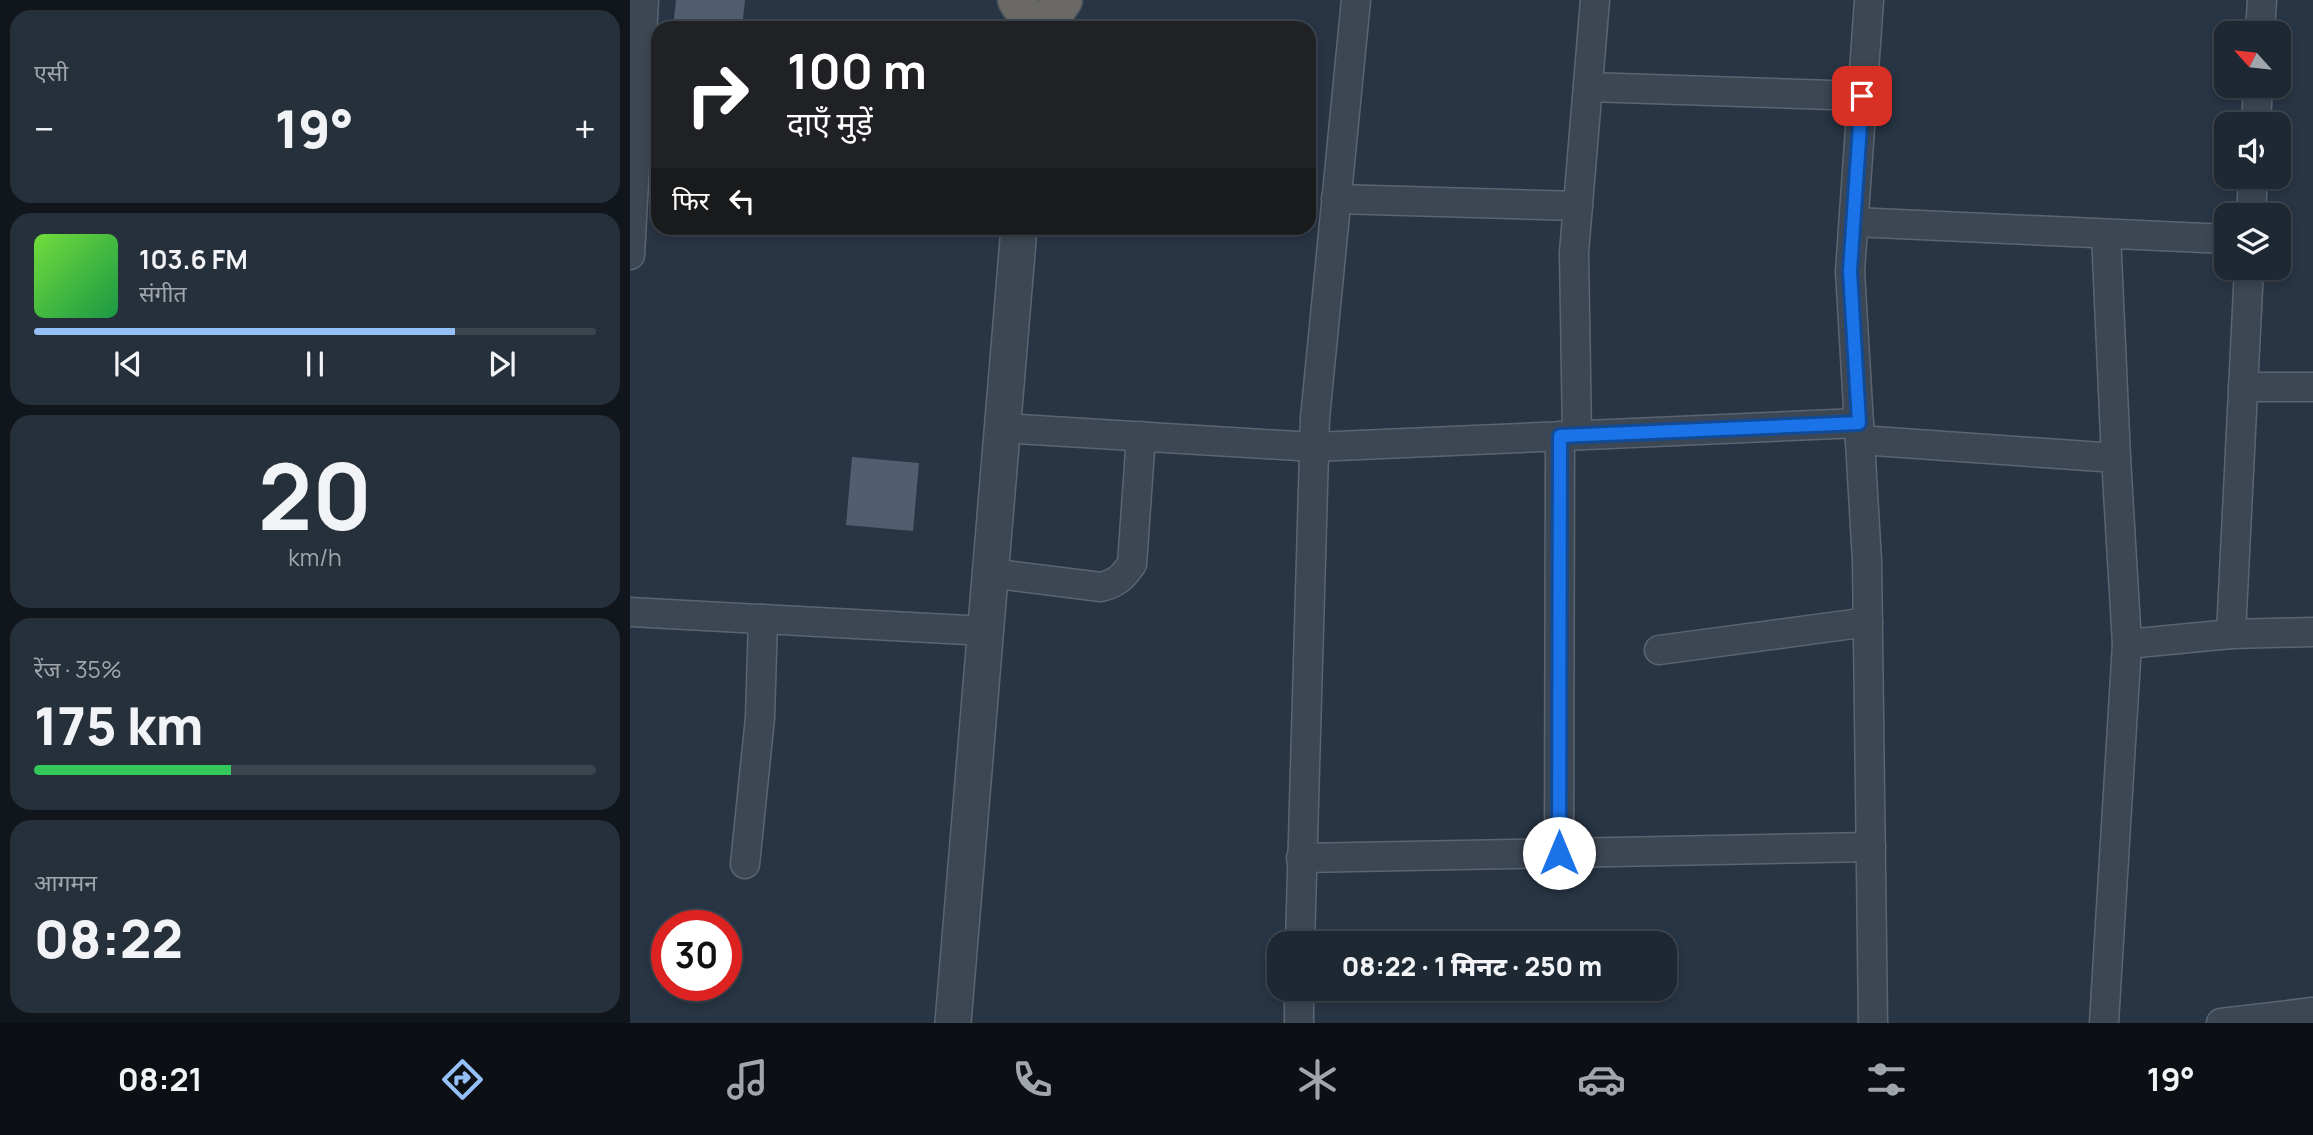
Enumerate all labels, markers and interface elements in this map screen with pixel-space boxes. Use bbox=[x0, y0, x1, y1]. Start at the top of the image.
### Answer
north arrow bbox=[2214, 21, 2291, 98]
map controls bbox=[2214, 21, 2291, 280]
text: 100 m bbox=[787, 37, 927, 104]
icon: right bbox=[672, 49, 763, 140]
text: एसी bbox=[34, 56, 68, 88]
pin bbox=[1832, 66, 1892, 126]
icon: arrive bbox=[1843, 77, 1881, 115]
text: 19° bbox=[275, 93, 354, 164]
text: दाएँ मुड़ें bbox=[787, 101, 873, 145]
text: − bbox=[34, 102, 55, 154]
text: + bbox=[574, 102, 596, 154]
button: sound bbox=[2214, 112, 2291, 189]
text: फिर bbox=[672, 182, 709, 218]
icon: left bbox=[723, 182, 761, 220]
button: layers bbox=[2214, 203, 2291, 280]
text: 103.6 FM bbox=[139, 241, 248, 277]
text: संगीत bbox=[139, 277, 187, 309]
icon: previous bbox=[109, 345, 147, 383]
icon: pause bbox=[296, 345, 334, 383]
icon: next bbox=[483, 345, 521, 383]
text: 20 bbox=[258, 433, 372, 557]
text: km/h bbox=[288, 541, 342, 573]
text: रेंज · 35% bbox=[34, 653, 122, 685]
text: 175 km bbox=[34, 690, 203, 761]
position arrow bbox=[1522, 816, 1596, 890]
text: आगमन bbox=[34, 866, 97, 898]
text: 08:22 bbox=[34, 903, 183, 974]
speed limit sign: 30 bbox=[651, 910, 742, 1001]
text: 08:22 · 1 मिनट · 250 m bbox=[1342, 948, 1602, 984]
icon: directions bbox=[438, 1055, 487, 1104]
icon: music bbox=[723, 1055, 772, 1104]
icon: phone bbox=[1008, 1055, 1057, 1104]
icon: climate bbox=[1293, 1055, 1342, 1104]
icon: car bbox=[1577, 1055, 1626, 1104]
icon: filters bbox=[1862, 1055, 1911, 1104]
text: 08:21 bbox=[118, 1057, 203, 1101]
text: 19° bbox=[2147, 1057, 2195, 1101]

